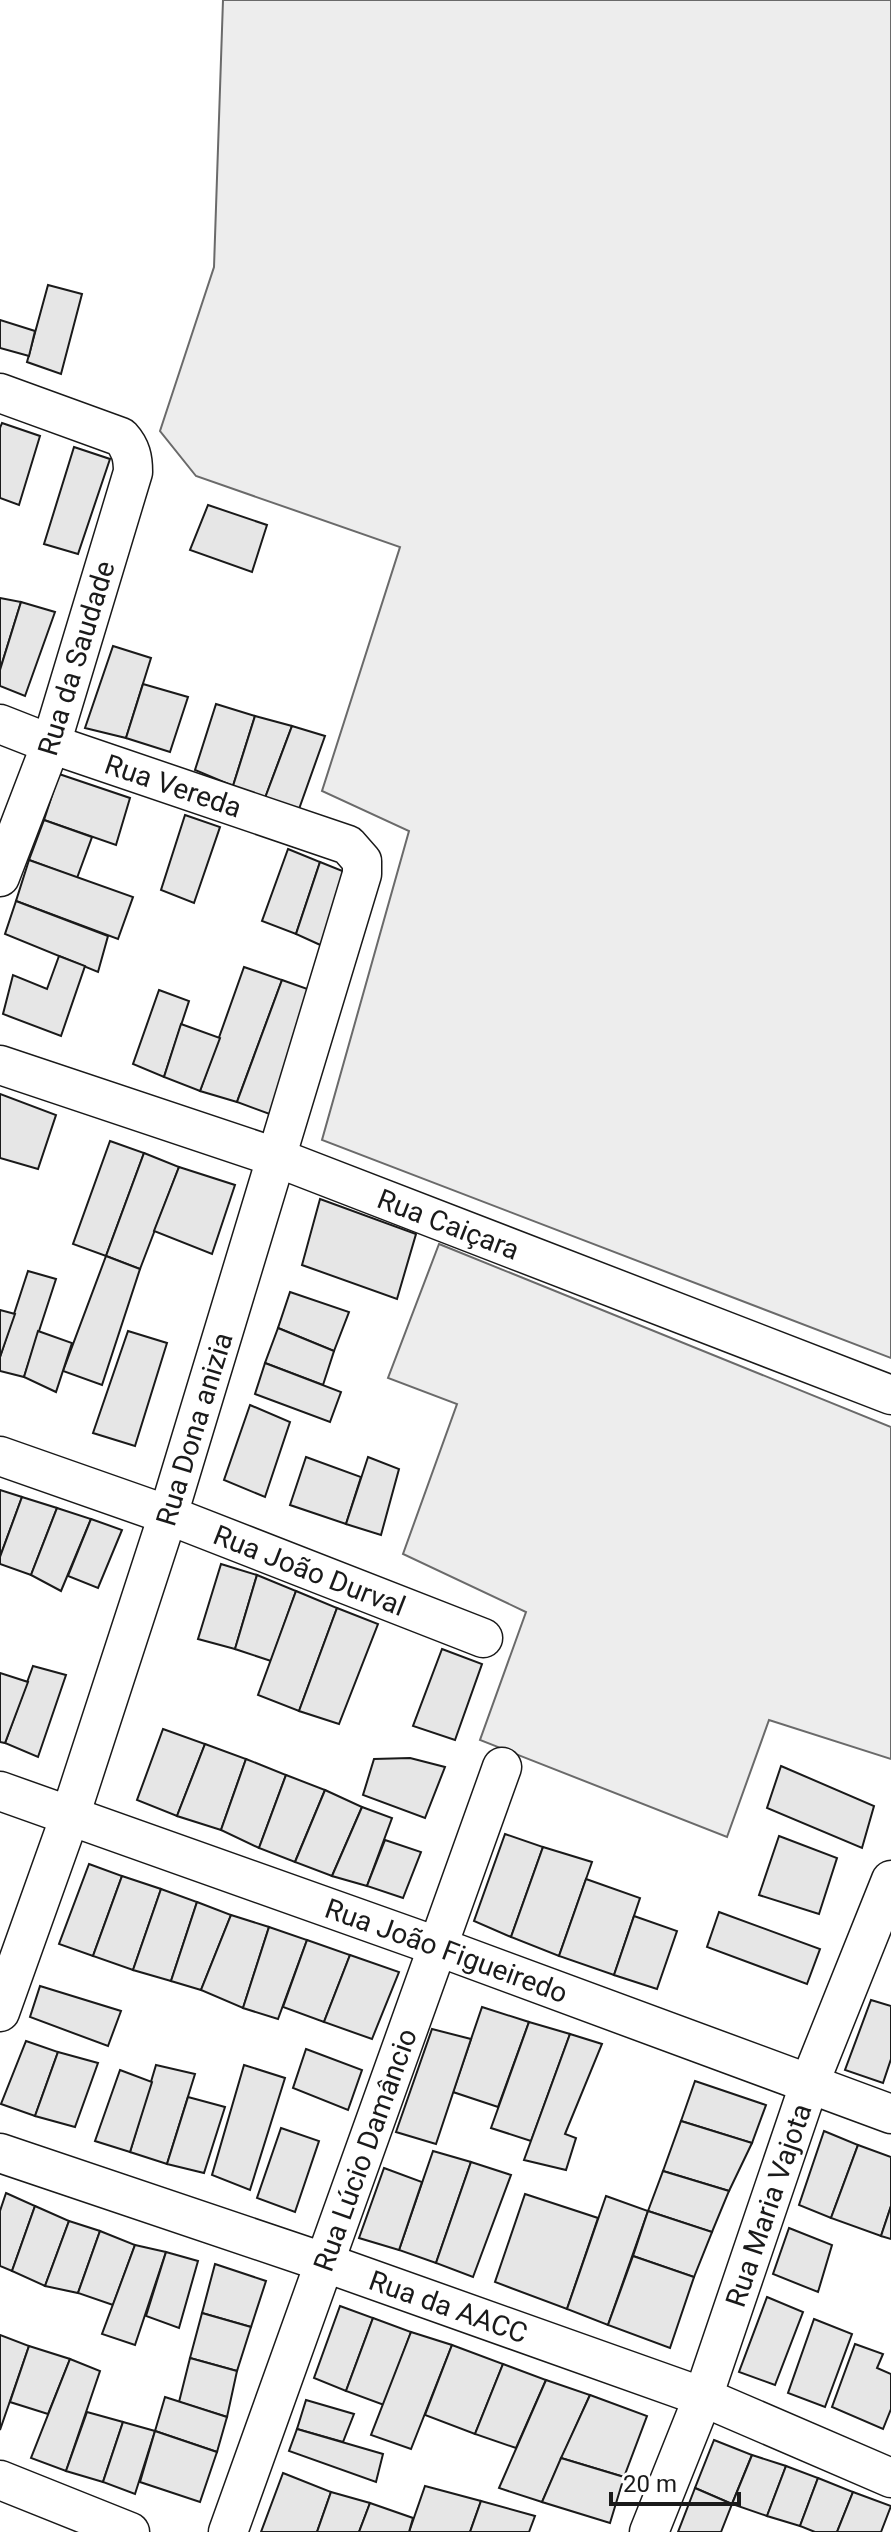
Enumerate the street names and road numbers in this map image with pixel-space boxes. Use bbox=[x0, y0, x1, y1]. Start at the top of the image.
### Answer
street label: Rua da Saudade bbox=[31, 557, 122, 759]
street label: Rua Vereda bbox=[101, 748, 246, 825]
street label: Rua Caiçara bbox=[373, 1182, 524, 1267]
street label: Rua Dona anizia bbox=[149, 1329, 240, 1530]
street label: Rua João Durval bbox=[209, 1518, 410, 1623]
street label: Rua João Figueiredo bbox=[321, 1892, 572, 2010]
street label: Rua Lúcio Damâncio bbox=[307, 2024, 424, 2276]
street label: Rua Maria Vajota bbox=[719, 2099, 818, 2311]
street label: Rua da AACC bbox=[365, 2264, 532, 2350]

